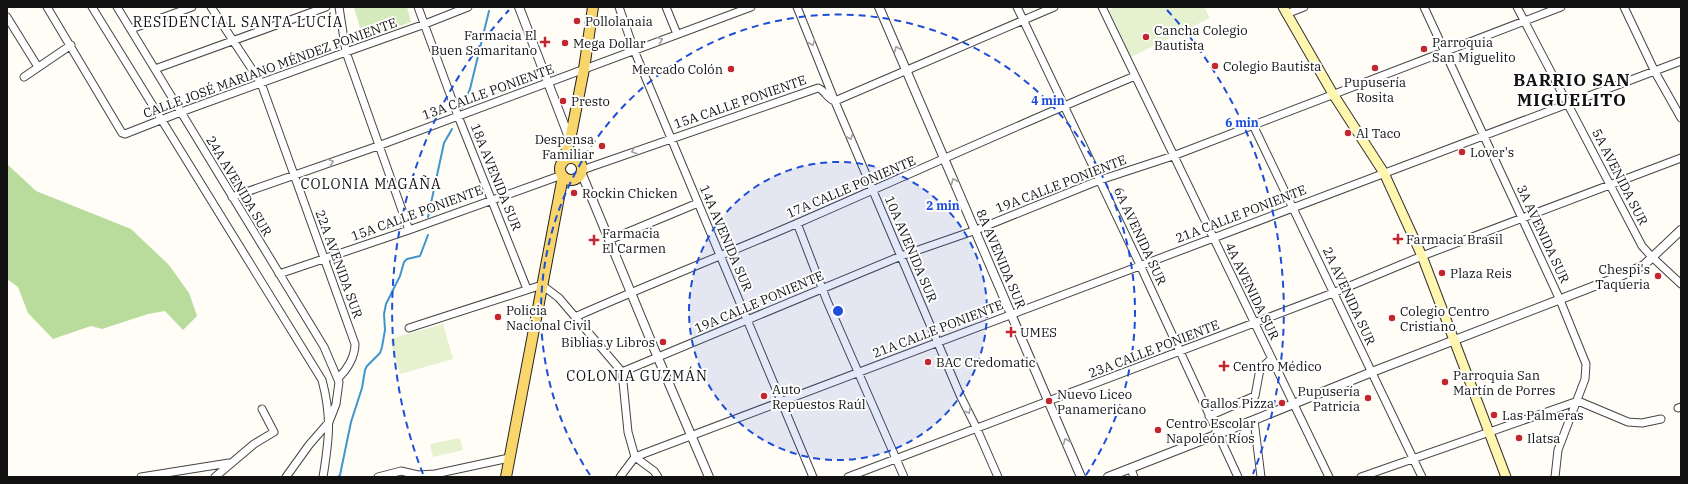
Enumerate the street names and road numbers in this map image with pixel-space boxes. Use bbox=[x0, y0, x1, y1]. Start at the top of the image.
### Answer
street label: CALLE JOSÉ MARIANO MÉNDEZ PONIENTE bbox=[141, 14, 399, 122]
street label: 13A CALLE PONIENTE bbox=[420, 60, 556, 124]
street label: 15A CALLE PONIENTE bbox=[672, 71, 808, 133]
street label: 18A AVENIDA SUR bbox=[467, 121, 525, 233]
street label: 5A AVENIDA SUR bbox=[1588, 126, 1652, 228]
street label: 24A AVENIDA SUR bbox=[202, 133, 276, 240]
street label: 19A CALLE PONIENTE bbox=[993, 151, 1129, 217]
street label: 17A CALLE PONIENTE bbox=[784, 152, 918, 222]
street label: 15A CALLE PONIENTE bbox=[349, 181, 485, 245]
street label: 21A CALLE PONIENTE bbox=[1173, 181, 1309, 247]
street label: 14A AVENIDA SUR bbox=[696, 182, 756, 294]
street label: 3A AVENIDA SUR bbox=[1513, 182, 1573, 286]
street label: 6A AVENIDA SUR bbox=[1110, 184, 1170, 288]
street label: 10A AVENIDA SUR bbox=[881, 193, 941, 305]
street label: 22A AVENIDA SUR bbox=[311, 207, 367, 321]
street label: 8A AVENIDA SUR bbox=[972, 207, 1030, 311]
street label: 4A AVENIDA SUR bbox=[1221, 239, 1283, 343]
street label: 2A AVENIDA SUR bbox=[1319, 244, 1379, 348]
street label: 19A CALLE PONIENTE bbox=[692, 267, 826, 337]
street label: 21A CALLE PONIENTE bbox=[870, 296, 1006, 362]
street label: 23A CALLE PONIENTE bbox=[1086, 316, 1222, 382]

